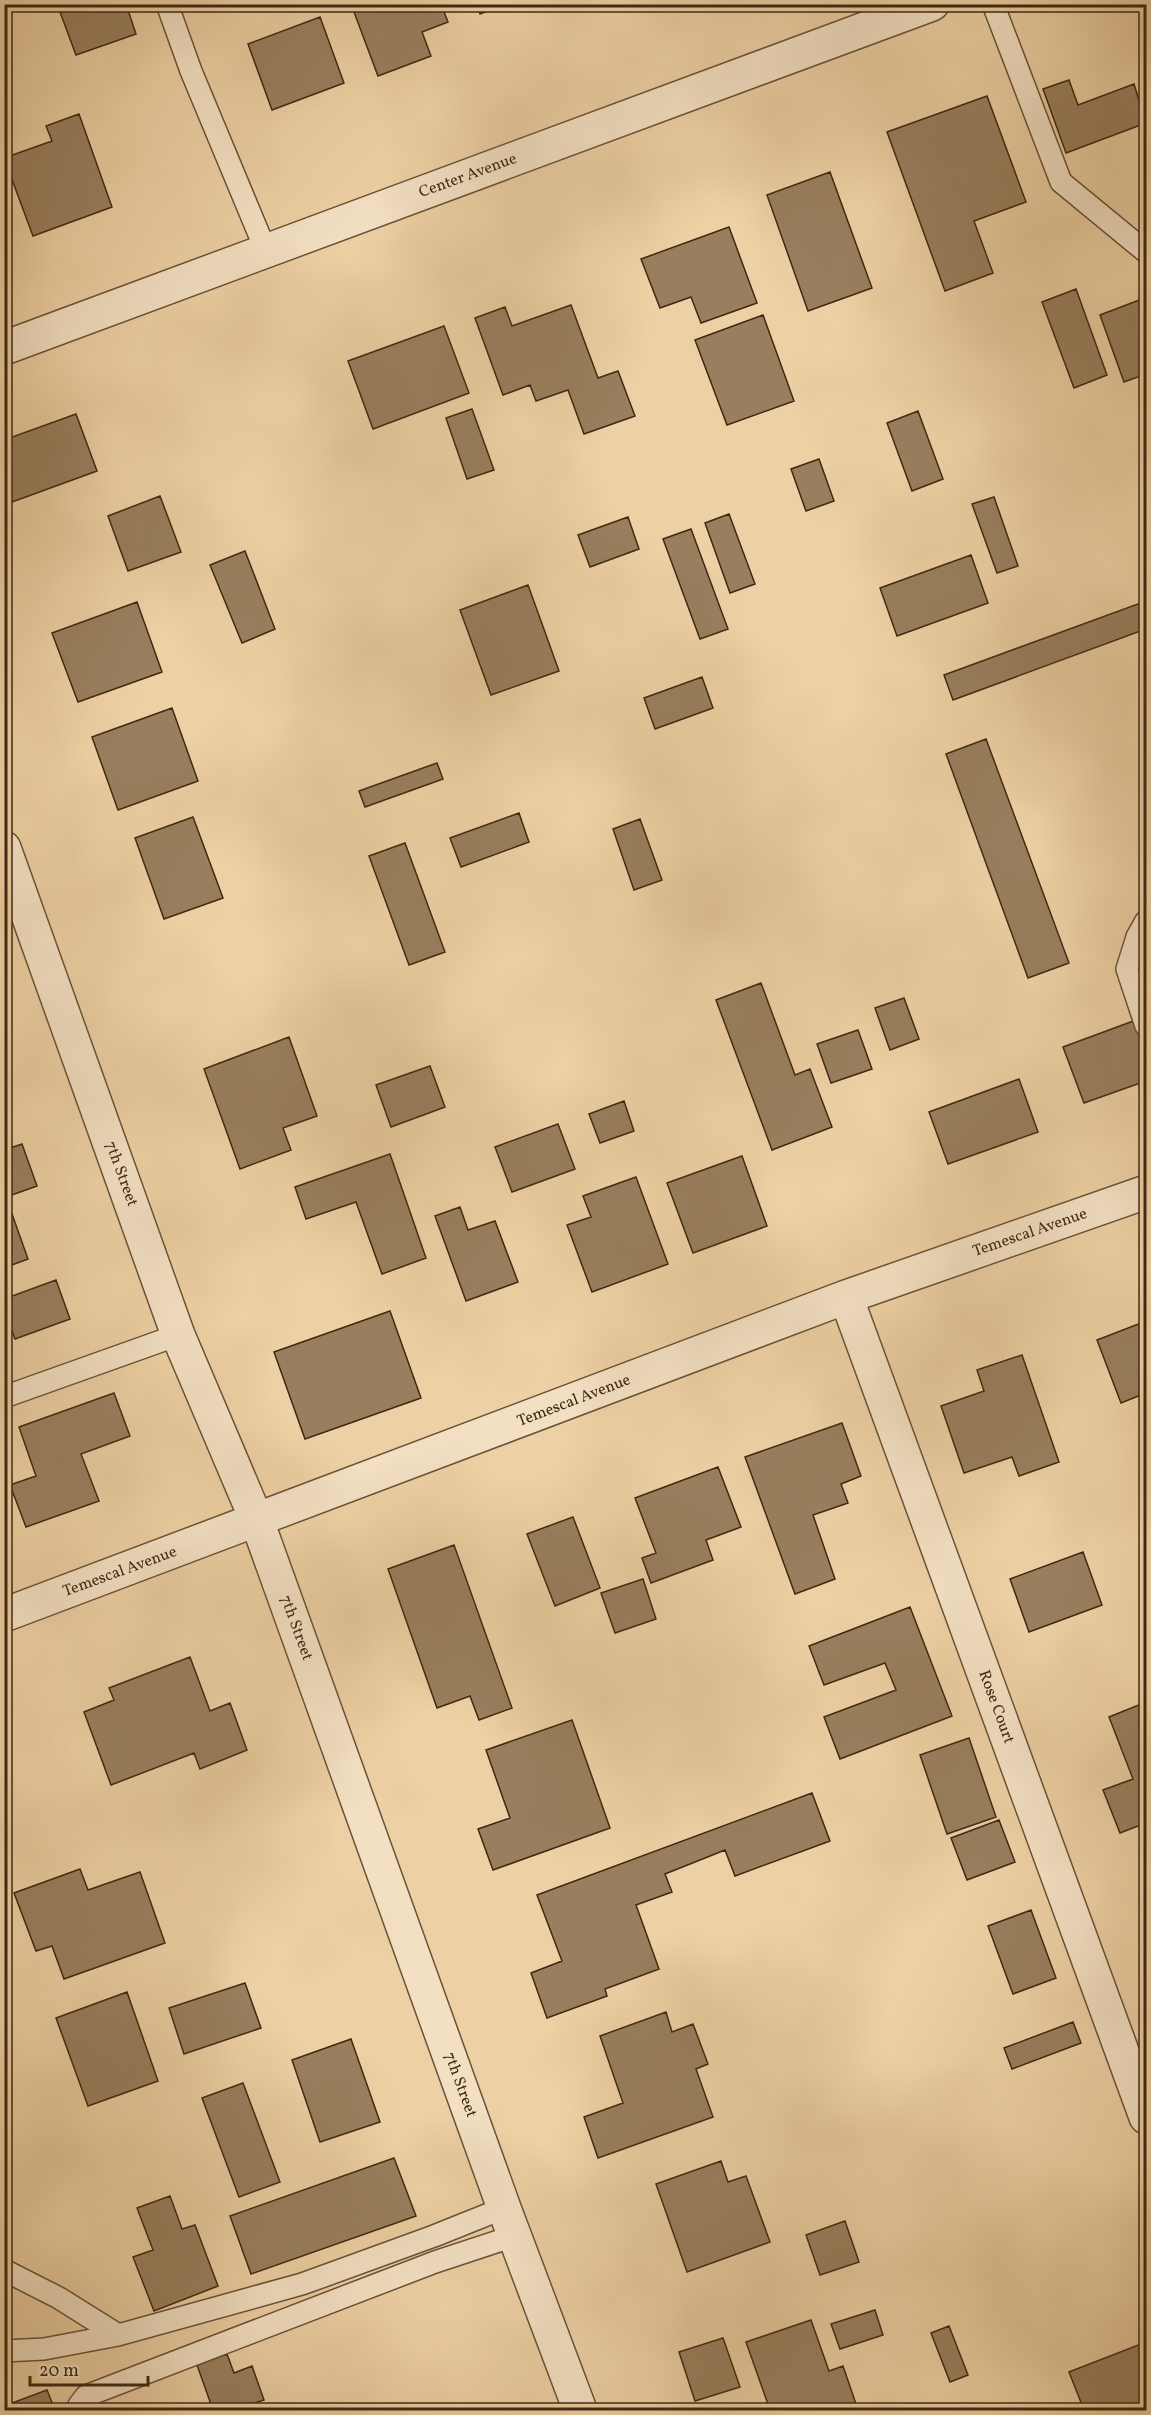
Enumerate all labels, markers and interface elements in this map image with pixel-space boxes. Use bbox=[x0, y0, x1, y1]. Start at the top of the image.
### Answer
street label: Center Avenue bbox=[416, 148, 520, 204]
street label: 7th Street bbox=[99, 1138, 143, 1210]
street label: Temescal Avenue bbox=[970, 1203, 1090, 1263]
street label: Temescal Avenue bbox=[514, 1369, 634, 1433]
street label: Temescal Avenue bbox=[60, 1541, 180, 1603]
street label: 7th Street bbox=[274, 1592, 318, 1664]
street label: Rose Court bbox=[972, 1667, 1020, 1747]
street label: 7th Street bbox=[438, 2049, 482, 2121]
scale bar bbox=[30, 2349, 148, 2387]
text: 20 m bbox=[39, 2359, 79, 2384]

